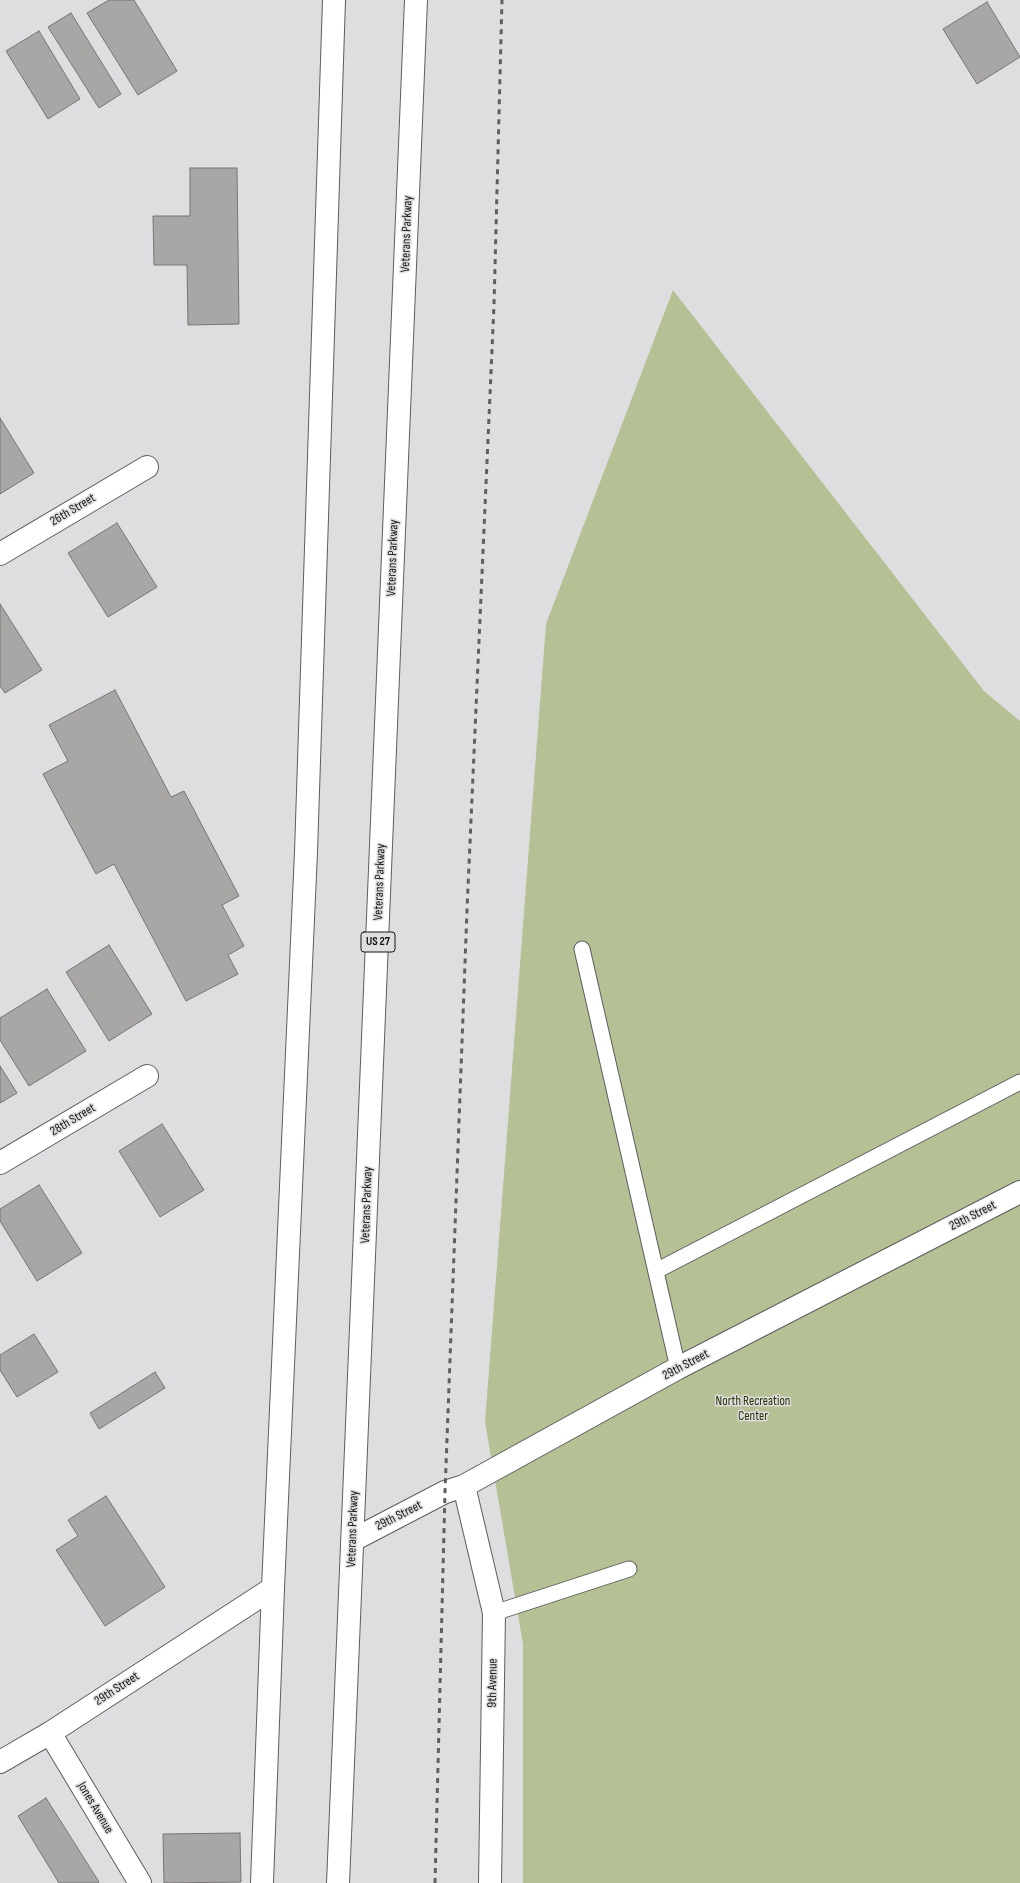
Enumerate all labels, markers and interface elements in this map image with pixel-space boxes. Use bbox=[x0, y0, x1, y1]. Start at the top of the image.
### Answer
street label: Veterans Parkway bbox=[398, 195, 416, 273]
street label: 26th Street bbox=[48, 490, 98, 530]
street label: Veterans Parkway bbox=[384, 519, 402, 597]
street label: Veterans Parkway bbox=[371, 843, 389, 921]
road number: US 27 bbox=[361, 932, 395, 952]
street label: 28th Street bbox=[48, 1100, 98, 1140]
street label: Veterans Parkway bbox=[358, 1166, 376, 1244]
street label: 29th Street bbox=[947, 1198, 999, 1234]
street label: 29th Street bbox=[660, 1346, 712, 1384]
park label: North Recreation Center bbox=[716, 1394, 790, 1425]
street label: Veterans Parkway bbox=[344, 1490, 362, 1568]
street label: 29th Street bbox=[373, 1498, 425, 1534]
street label: 9th Avenue bbox=[485, 1658, 501, 1708]
street label: 29th Street bbox=[92, 1669, 142, 1709]
street label: Jones Avenue bbox=[74, 1779, 116, 1837]

